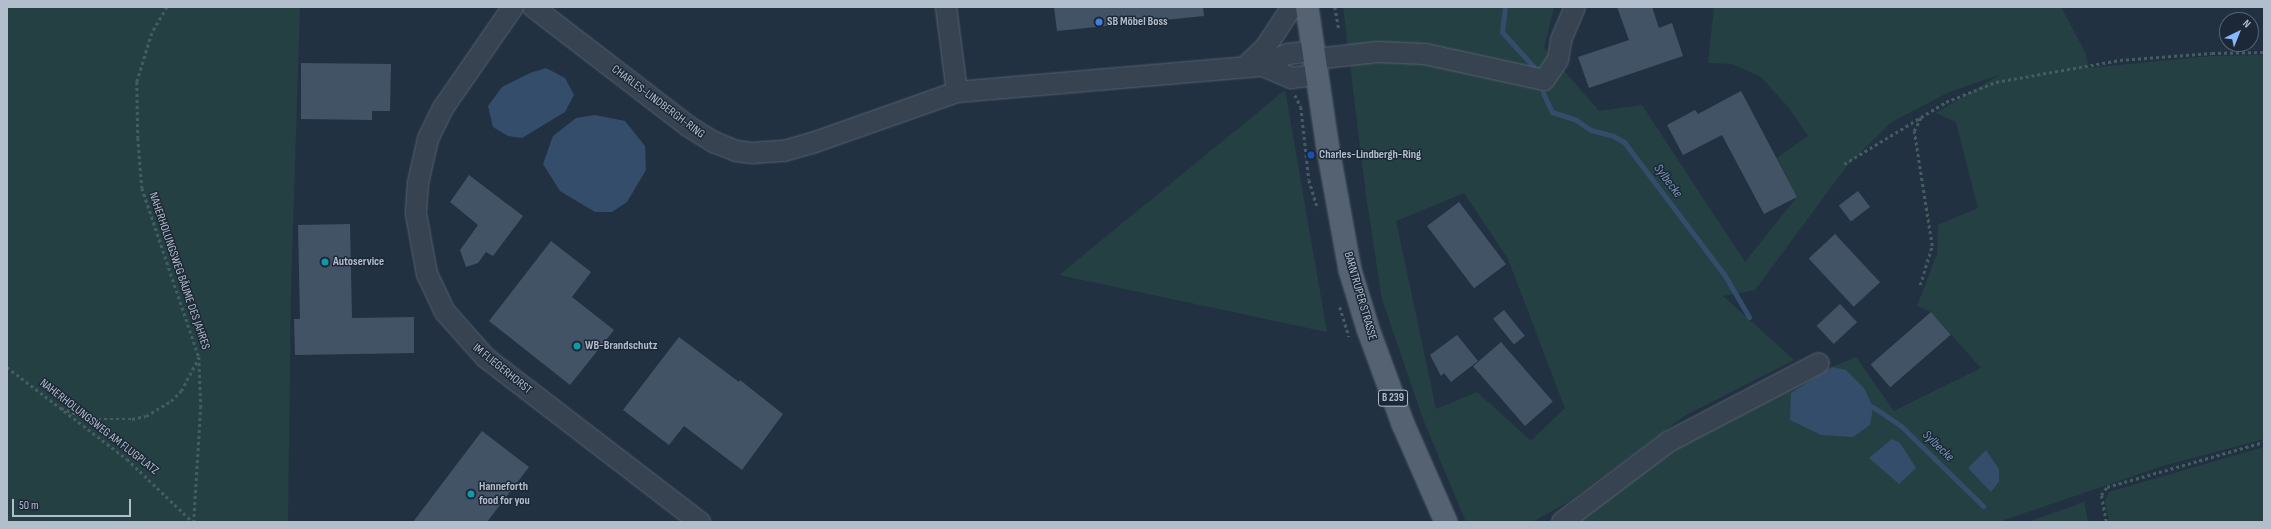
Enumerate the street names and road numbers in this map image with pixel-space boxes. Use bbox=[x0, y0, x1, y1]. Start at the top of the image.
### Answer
street label: CHARLES-LINDBERGH-RING bbox=[609, 62, 707, 142]
street label: NAHERHOLUNGSWEG BÄUME DES JAHRES bbox=[145, 191, 213, 351]
street label: BARNTRUPER STRASSE bbox=[1340, 250, 1380, 342]
street label: IM FLIEGERHORST bbox=[470, 341, 534, 397]
street label: NAHERHOLUNGSWEG AM FLUGPLATZ bbox=[37, 376, 161, 478]
road number: B 239 bbox=[1378, 389, 1408, 407]

